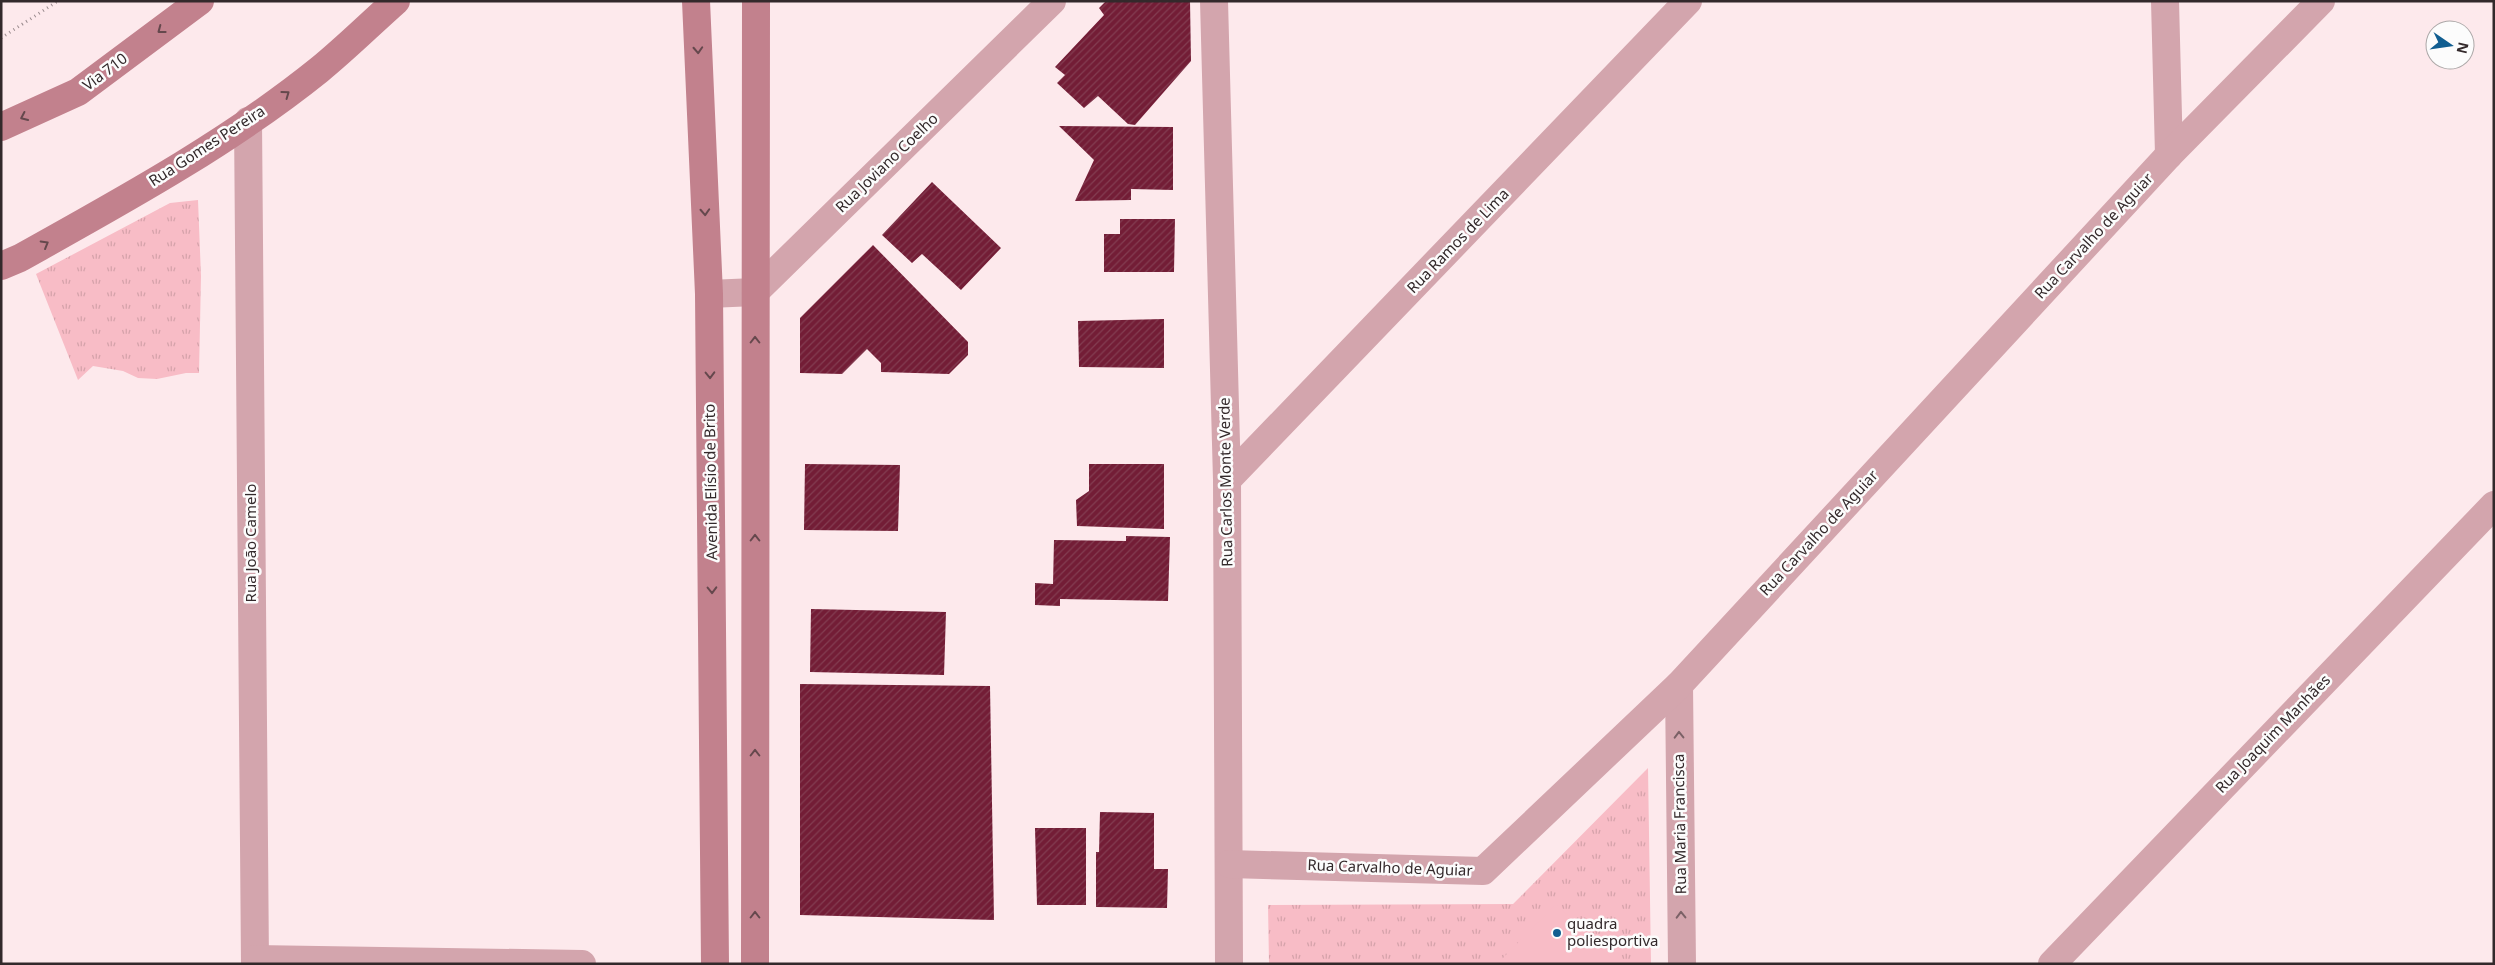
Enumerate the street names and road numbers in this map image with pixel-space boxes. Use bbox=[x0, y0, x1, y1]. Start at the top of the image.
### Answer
street label: Via 710 bbox=[78, 48, 131, 95]
street label: Rua Gomes Pereira bbox=[145, 100, 268, 190]
street label: Rua Joviano Coelho bbox=[831, 108, 942, 216]
street label: Rua Carvalho de Aguiar bbox=[2030, 168, 2157, 303]
street label: Rua Ramos de Lima bbox=[1402, 184, 1513, 297]
street label: Rua Carlos Monte Verde bbox=[1214, 397, 1236, 567]
street label: Avenida Elísio de Brito bbox=[699, 404, 721, 560]
street label: Rua Carvalho de Aguiar bbox=[1755, 465, 1882, 600]
street label: Rua João Camelo bbox=[240, 484, 260, 602]
street label: Rua Joaquim Manhães bbox=[2210, 670, 2334, 797]
street label: Rua Maria Francisca bbox=[1668, 754, 1690, 894]
street label: Rua Carvalho de Aguiar bbox=[1307, 854, 1473, 880]

